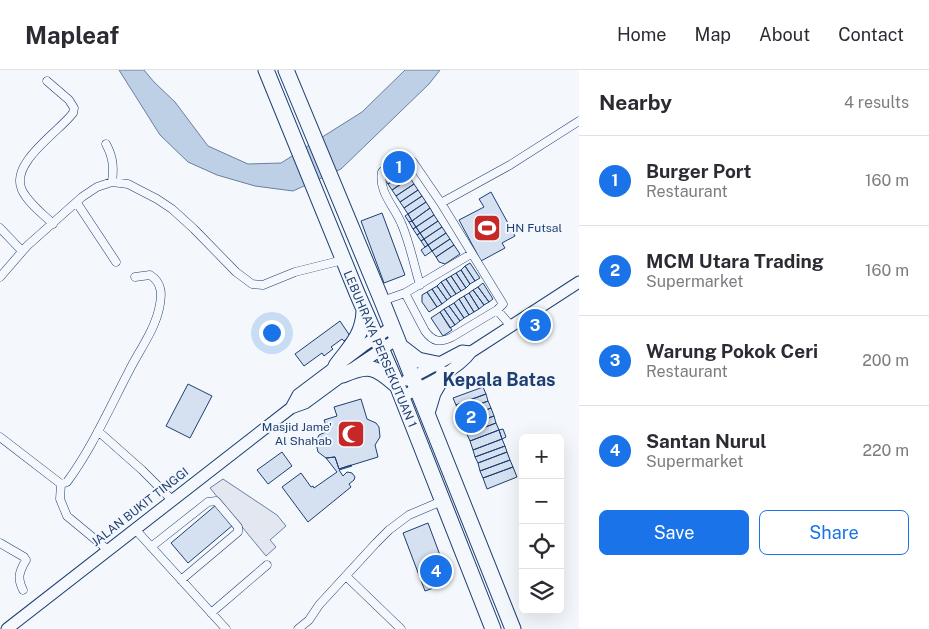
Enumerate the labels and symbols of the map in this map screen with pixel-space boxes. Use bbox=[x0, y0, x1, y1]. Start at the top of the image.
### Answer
pin: 1 bbox=[383, 148, 415, 186]
sports icon: HN Futsal bbox=[472, 213, 502, 243]
place label: HN Futsal bbox=[506, 221, 563, 235]
street label: LEBUHRAYA PERSEKUTUAN 1 bbox=[341, 268, 419, 430]
pin: 3 bbox=[519, 306, 551, 344]
your location bbox=[259, 320, 285, 346]
district label: Kepala Batas bbox=[442, 369, 556, 390]
pin: 2 bbox=[455, 398, 487, 436]
mosque icon: Masjid Jame' Al Shahab bbox=[336, 419, 366, 449]
place label: Masjid Jame' Al Shahab bbox=[262, 420, 332, 448]
street label: JALAN BUKIT TINGGI bbox=[89, 465, 191, 549]
pin: 4 bbox=[420, 552, 452, 590]

